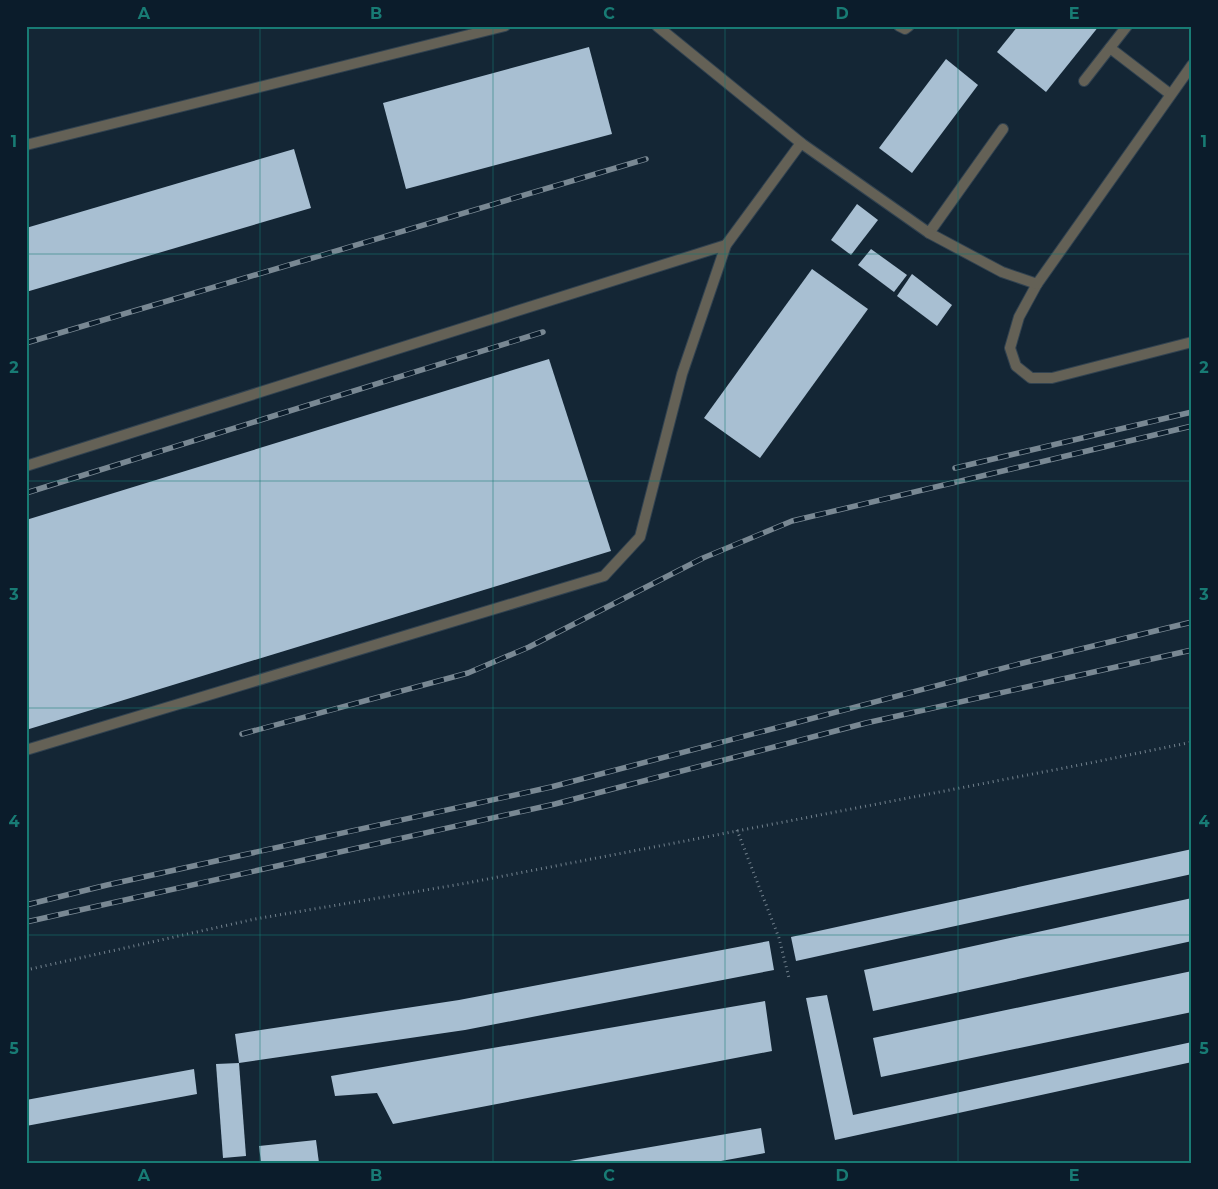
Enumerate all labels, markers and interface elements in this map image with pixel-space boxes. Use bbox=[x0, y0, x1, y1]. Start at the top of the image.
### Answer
text: A bbox=[137, 4, 151, 23]
text: B bbox=[370, 4, 382, 23]
text: C bbox=[603, 4, 615, 23]
text: D bbox=[835, 4, 849, 23]
text: E bbox=[1069, 4, 1079, 23]
text: 1 bbox=[11, 132, 17, 151]
text: 1 bbox=[1201, 132, 1207, 151]
text: 2 bbox=[9, 358, 19, 377]
text: 2 bbox=[1199, 358, 1209, 377]
text: 3 bbox=[8, 585, 19, 604]
text: 3 bbox=[1198, 585, 1209, 604]
text: 4 bbox=[8, 812, 20, 831]
text: 4 bbox=[1198, 812, 1210, 831]
text: 5 bbox=[9, 1039, 19, 1058]
text: 5 bbox=[1199, 1039, 1209, 1058]
text: A bbox=[137, 1166, 151, 1185]
text: B bbox=[370, 1166, 382, 1185]
text: C bbox=[603, 1166, 615, 1185]
text: D bbox=[835, 1166, 849, 1185]
text: E bbox=[1069, 1166, 1079, 1185]

